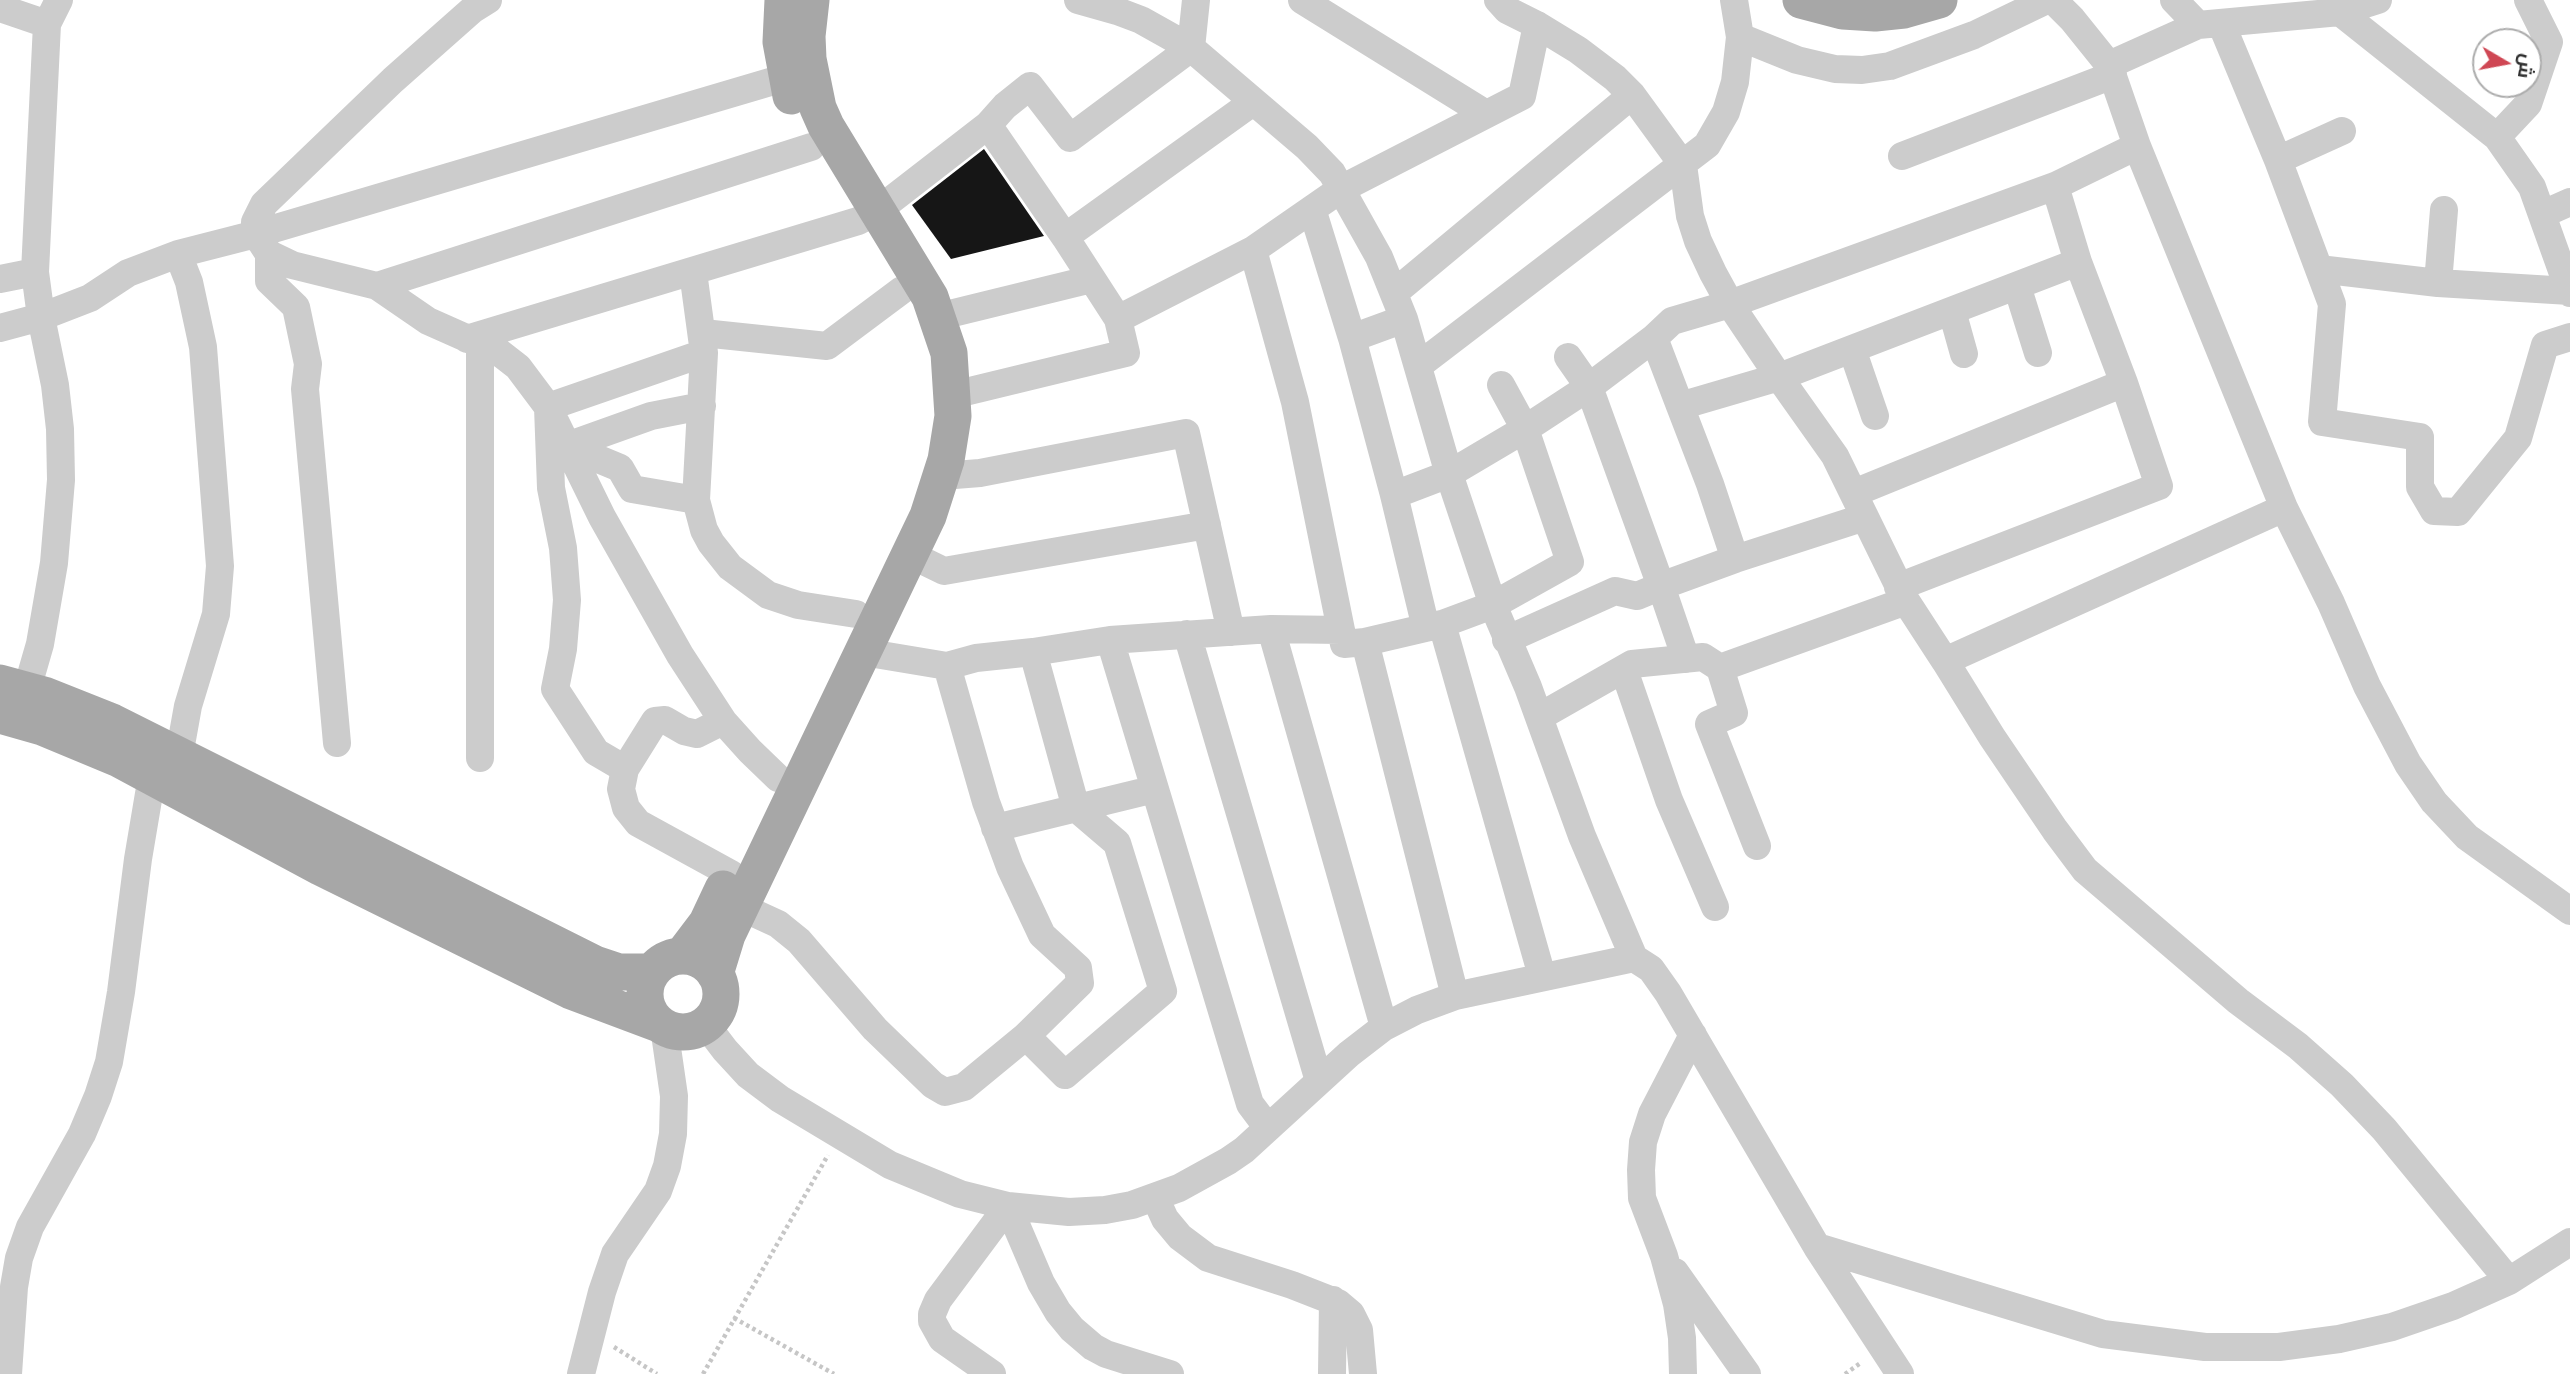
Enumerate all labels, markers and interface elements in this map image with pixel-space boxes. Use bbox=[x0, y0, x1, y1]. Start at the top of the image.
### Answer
north arrow bbox=[2472, 28, 2542, 98]
text: ش bbox=[2514, 53, 2539, 80]

